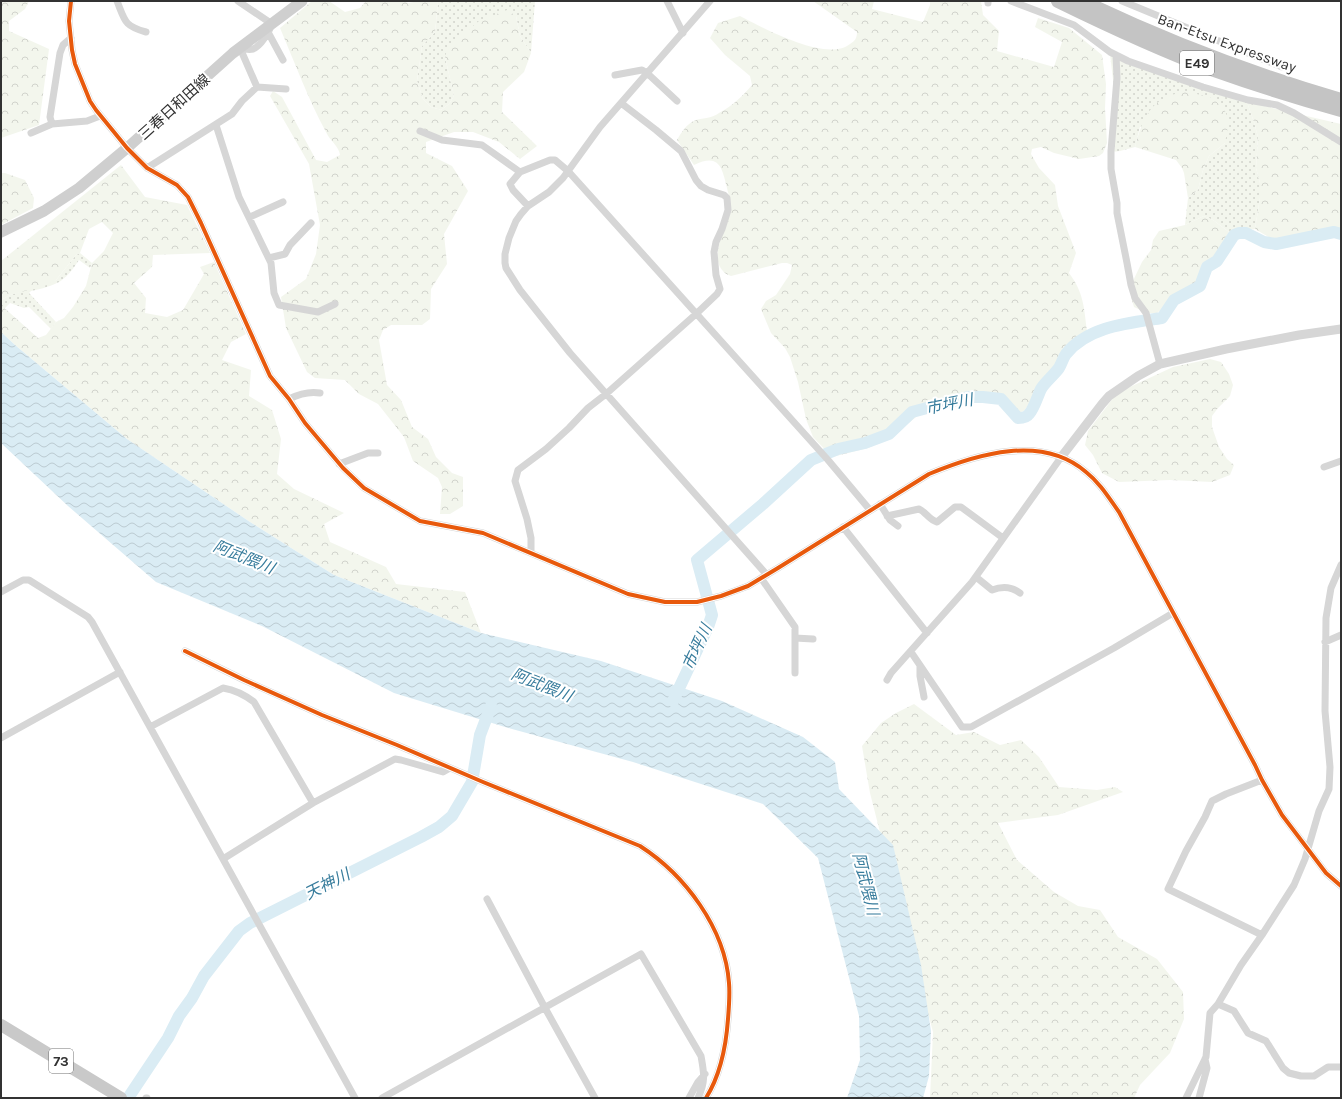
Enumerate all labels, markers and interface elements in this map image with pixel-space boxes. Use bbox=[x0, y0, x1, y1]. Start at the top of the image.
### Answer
street label: Ban-Etsu Expressway bbox=[1155, 10, 1299, 76]
road number: E49 bbox=[1180, 51, 1214, 75]
street label: 三春日和田線 bbox=[135, 70, 213, 144]
water label: 市坪川 bbox=[924, 390, 976, 418]
water label: 阿武隈川 bbox=[211, 536, 279, 579]
water label: 市坪川 bbox=[678, 619, 717, 673]
water label: 阿武隈川 bbox=[509, 664, 577, 707]
water label: 阿武隈川 bbox=[849, 851, 883, 919]
water label: 天神川 bbox=[301, 864, 354, 903]
road number: 73 bbox=[49, 1049, 73, 1073]

